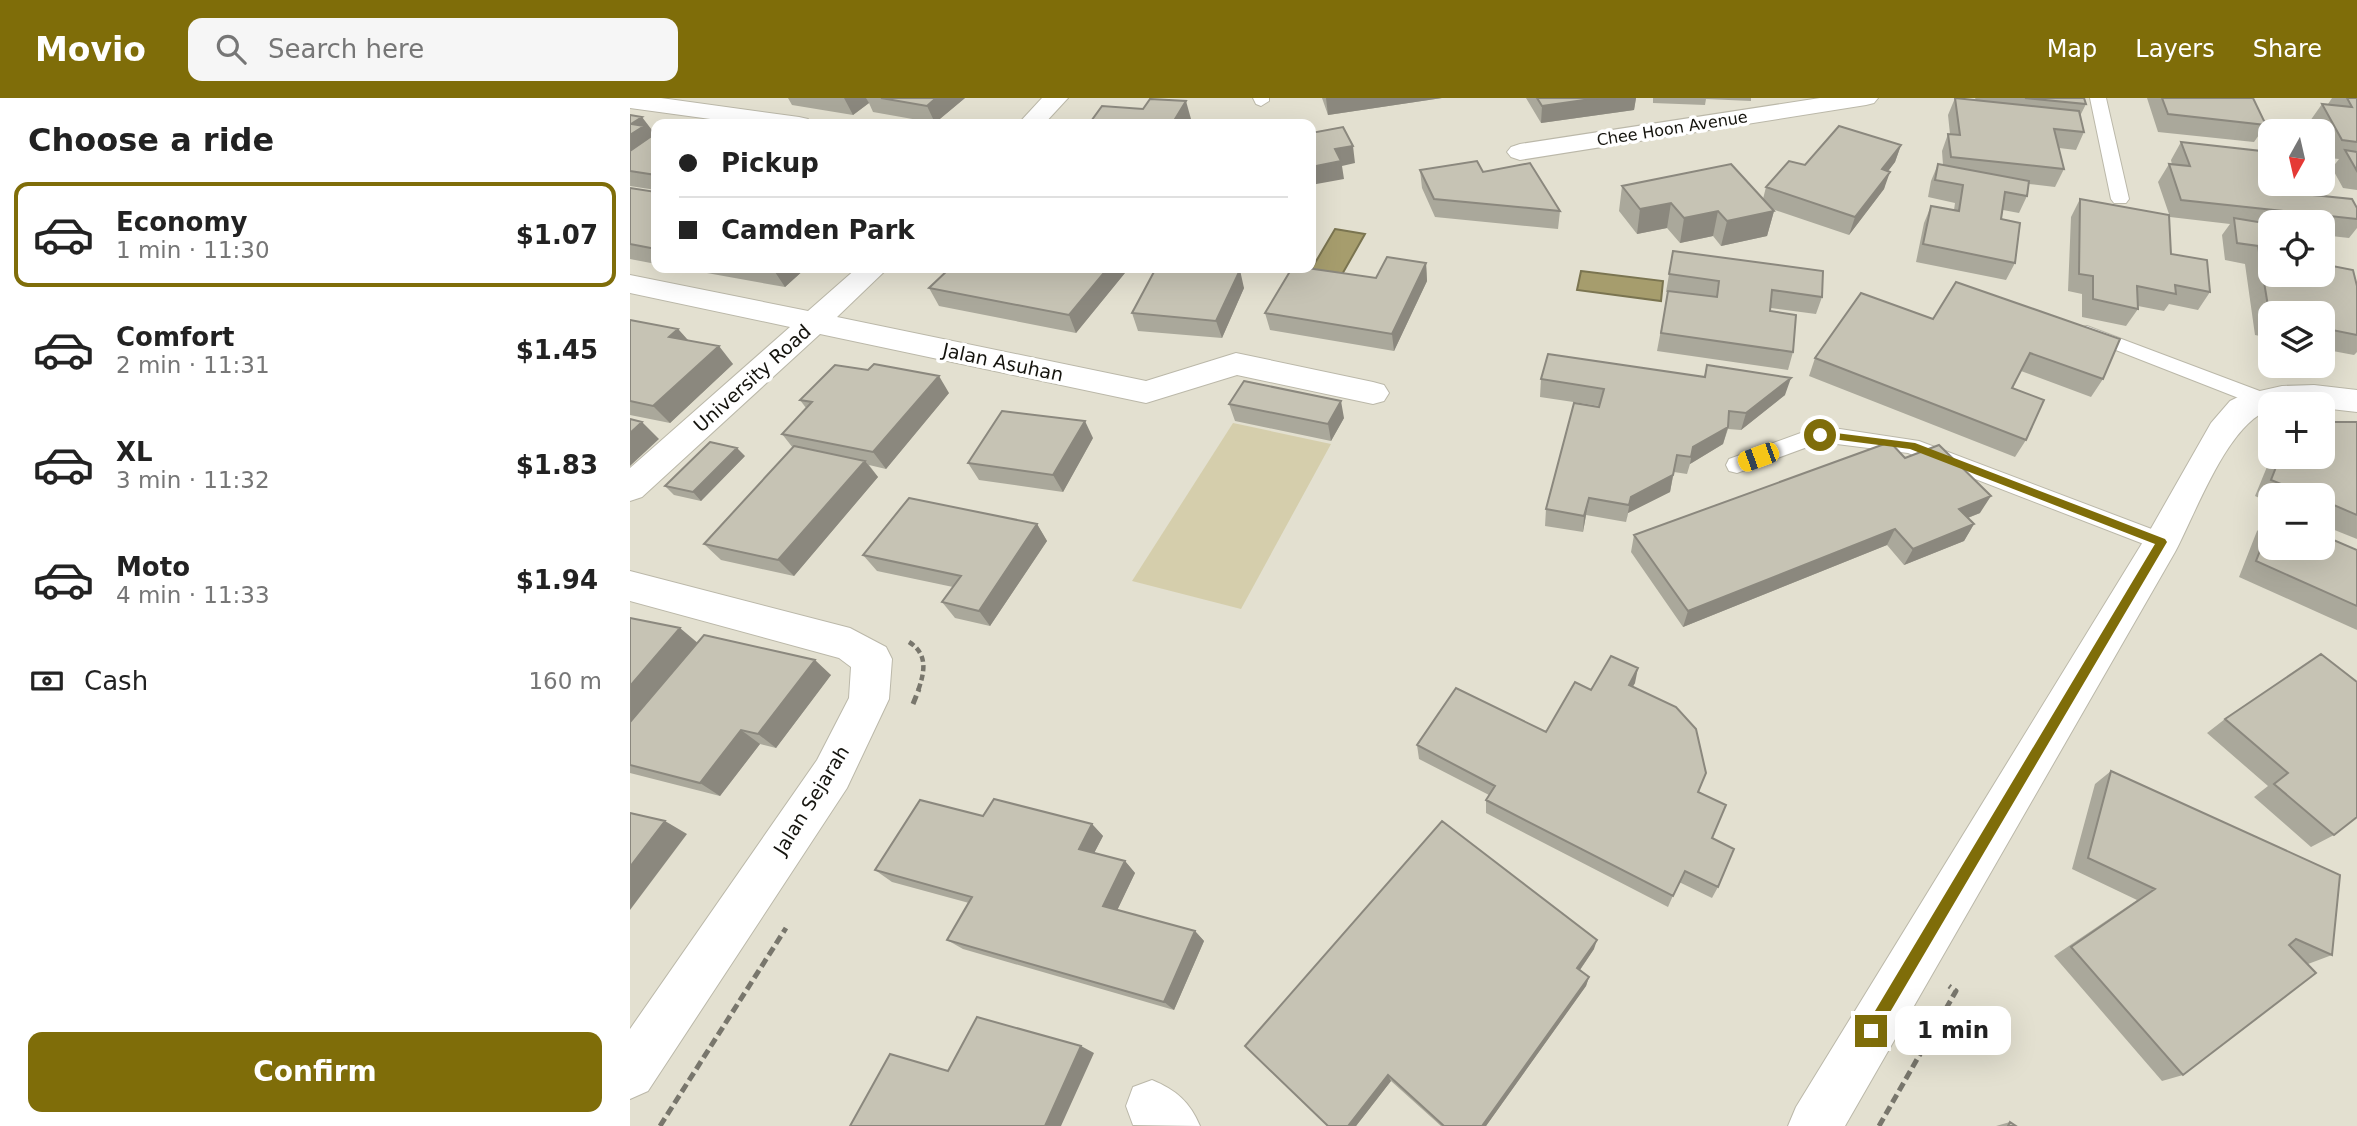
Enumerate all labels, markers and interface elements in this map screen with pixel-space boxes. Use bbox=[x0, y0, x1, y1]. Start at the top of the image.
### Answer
search box bbox=[188, 18, 678, 81]
text: Movio bbox=[35, 30, 146, 69]
icon: search bbox=[212, 30, 250, 68]
text: Search here bbox=[268, 34, 424, 64]
text: Map bbox=[2047, 35, 2097, 63]
text: Layers bbox=[2135, 35, 2215, 63]
text: Share bbox=[2253, 35, 2322, 63]
street label: Chee Hoon Avenue bbox=[1595, 107, 1749, 150]
north arrow bbox=[2258, 119, 2334, 196]
map controls bbox=[2258, 119, 2335, 560]
text: Choose a ride bbox=[28, 121, 274, 159]
text: Pickup bbox=[721, 148, 819, 178]
icon: car bbox=[32, 203, 95, 266]
text: Economy bbox=[116, 207, 247, 237]
button: locate bbox=[2258, 210, 2335, 287]
text: Camden Park bbox=[721, 215, 915, 245]
text: $1.07 bbox=[516, 220, 598, 250]
text: 1 min · 11:30 bbox=[116, 237, 270, 263]
button: layers bbox=[2258, 301, 2335, 378]
icon: car bbox=[32, 318, 95, 381]
street label: University Road bbox=[689, 320, 815, 436]
text: Comfort bbox=[116, 322, 234, 352]
text: $1.45 bbox=[516, 335, 598, 365]
street label: Jalan Asuhan bbox=[940, 338, 1065, 386]
text: 2 min · 11:31 bbox=[116, 352, 270, 378]
button: + bbox=[2258, 392, 2335, 469]
route start bbox=[1804, 419, 1836, 451]
icon: car bbox=[32, 433, 95, 496]
text: XL bbox=[116, 437, 153, 467]
car bbox=[1735, 440, 1782, 474]
text: $1.83 bbox=[516, 450, 598, 480]
text: 3 min · 11:32 bbox=[116, 467, 270, 493]
button: − bbox=[2258, 483, 2335, 560]
icon: car bbox=[32, 548, 95, 611]
text: Moto bbox=[116, 552, 190, 582]
text: $1.94 bbox=[516, 565, 598, 595]
text: 4 min · 11:33 bbox=[116, 582, 270, 608]
icon: cash bbox=[28, 662, 66, 700]
text: Cash bbox=[84, 666, 148, 696]
text: 160 m bbox=[528, 668, 602, 694]
street label: Jalan Sejarah bbox=[768, 741, 853, 859]
callout: 1 min bbox=[1896, 1006, 2011, 1056]
route end bbox=[1855, 1015, 1887, 1047]
text: 1 min bbox=[1917, 1017, 1989, 1043]
button: Confirm bbox=[28, 1032, 602, 1112]

